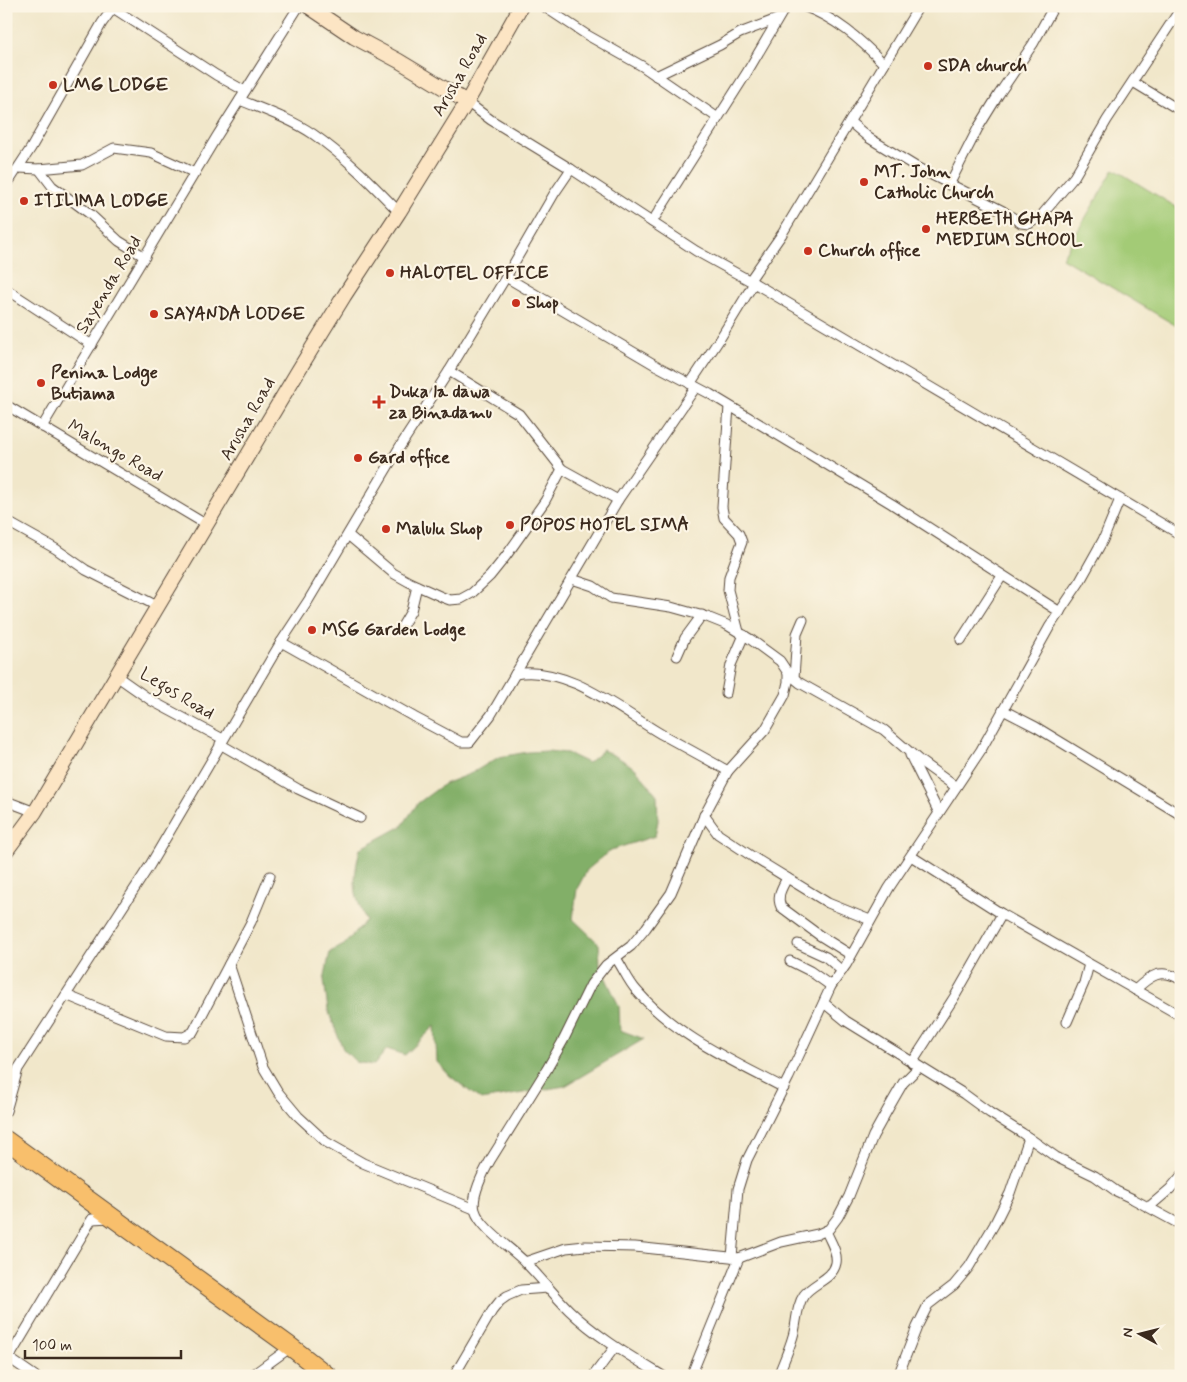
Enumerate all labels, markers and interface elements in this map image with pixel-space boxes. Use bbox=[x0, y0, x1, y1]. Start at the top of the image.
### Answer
street label: Arusha Road bbox=[427, 29, 493, 121]
place label: SDA church bbox=[938, 54, 1027, 78]
marker: SDA church bbox=[922, 60, 934, 72]
place label: LMG LODGE bbox=[63, 73, 168, 97]
marker: LMG LODGE bbox=[47, 79, 59, 91]
place label: MT. John Catholic Church bbox=[874, 160, 994, 205]
marker: MT. John Catholic Church bbox=[858, 176, 870, 188]
place label: ITILIMA LODGE bbox=[34, 189, 168, 213]
marker: ITILIMA LODGE bbox=[18, 195, 30, 207]
place label: HERBETH GHAPA MEDIUM SCHOOL bbox=[936, 207, 1083, 252]
marker: HERBETH GHAPA MEDIUM SCHOOL bbox=[920, 223, 932, 235]
street label: Sayenda Road bbox=[70, 231, 148, 339]
place label: Church office bbox=[818, 239, 920, 263]
marker: Church office bbox=[802, 245, 814, 257]
place label: HALOTEL OFFICE bbox=[400, 261, 549, 285]
marker: HALOTEL OFFICE bbox=[384, 267, 396, 279]
place label: Shop bbox=[526, 291, 559, 315]
marker: Shop bbox=[510, 297, 522, 309]
place label: SAYANDA LODGE bbox=[164, 302, 305, 326]
marker: SAYANDA LODGE bbox=[148, 308, 160, 320]
place label: Penina Lodge Butiama bbox=[51, 361, 158, 406]
street label: Arusha Road bbox=[215, 373, 281, 465]
marker: Penina Lodge Butiama bbox=[35, 377, 47, 389]
place label: Duka la dawa za Binadamu bbox=[389, 380, 492, 425]
marker: Duka la dawa za Binadamu bbox=[373, 396, 385, 408]
street label: Malongo Road bbox=[63, 414, 167, 488]
place label: Gard office bbox=[368, 446, 450, 470]
marker: Gard office bbox=[352, 452, 364, 464]
place label: POPOS HOTEL SIMA bbox=[520, 513, 689, 537]
place label: Malulu Shop bbox=[396, 517, 483, 541]
marker: POPOS HOTEL SIMA bbox=[504, 519, 516, 531]
marker: Malulu Shop bbox=[380, 523, 392, 535]
place label: MSG Garden Lodge bbox=[322, 618, 466, 642]
marker: MSG Garden Lodge bbox=[306, 624, 318, 636]
street label: Legos Road bbox=[134, 662, 219, 727]
north arrow bbox=[1114, 1310, 1164, 1360]
scale bar bbox=[25, 1327, 181, 1359]
text: N bbox=[1119, 1327, 1138, 1338]
text: 100 m bbox=[32, 1336, 72, 1356]

